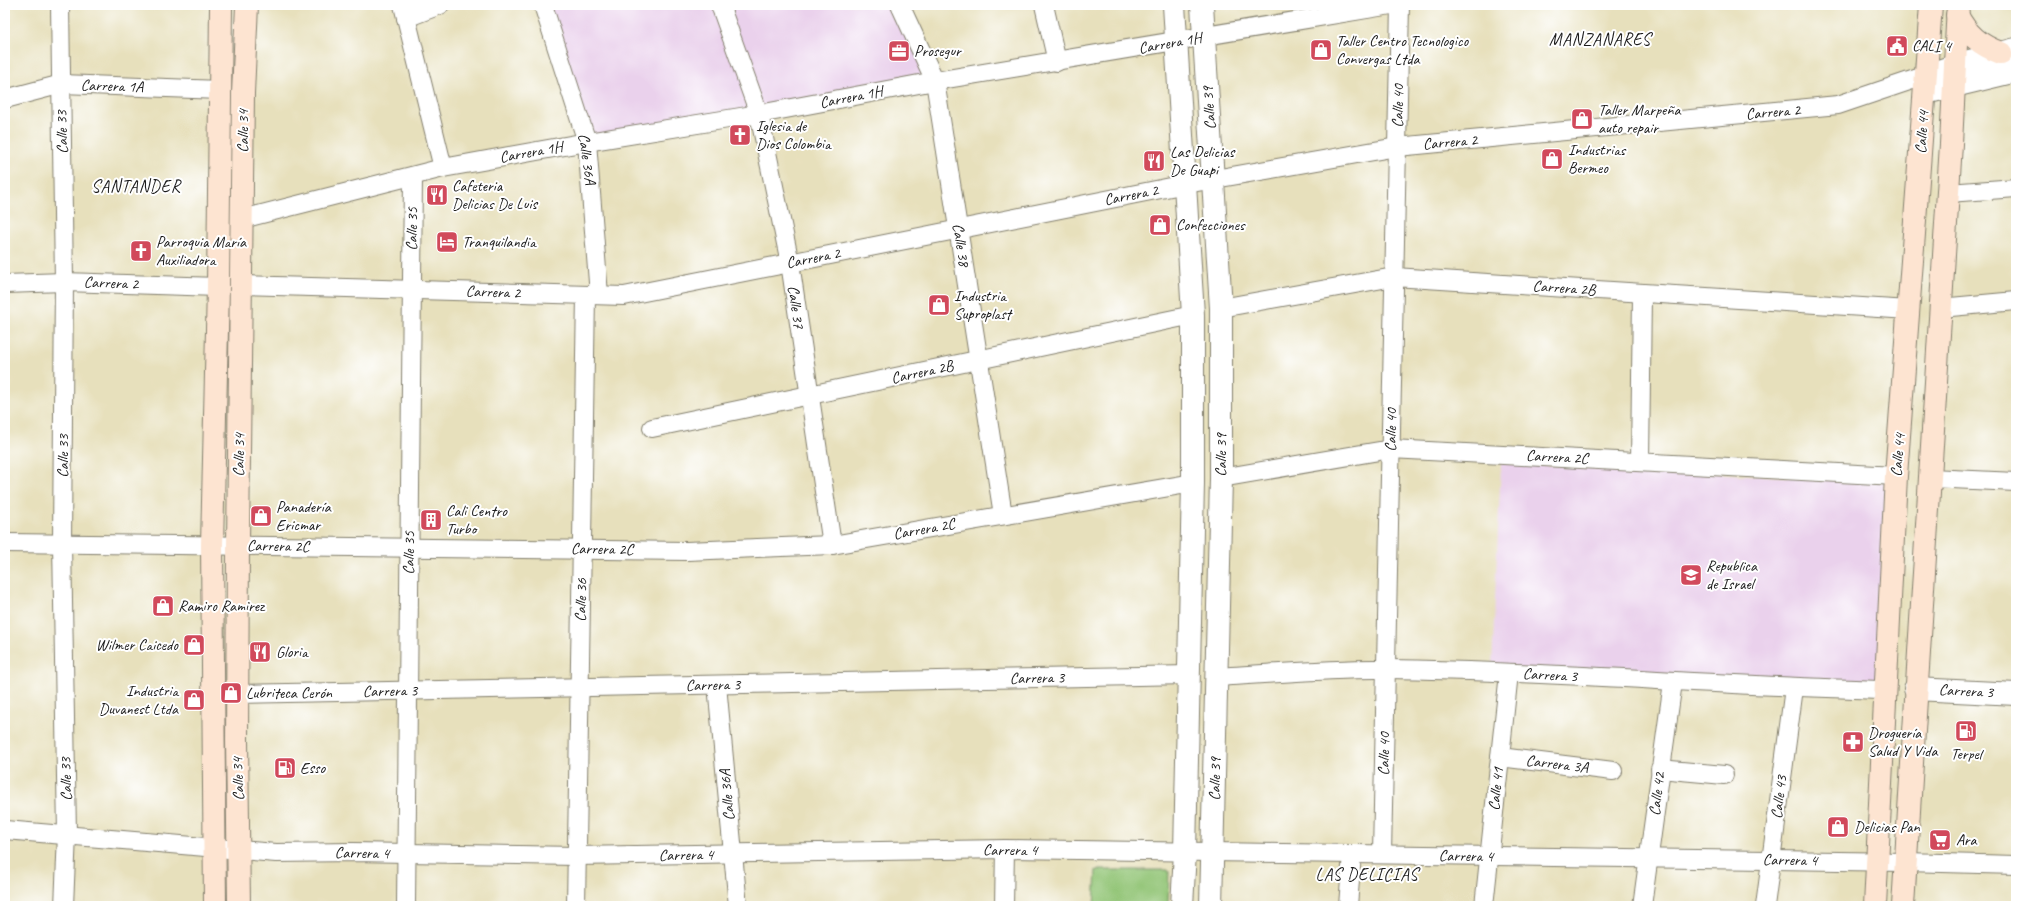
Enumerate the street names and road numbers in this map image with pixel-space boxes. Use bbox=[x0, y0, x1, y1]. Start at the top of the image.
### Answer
street label: Carrera 1H bbox=[1137, 27, 1206, 58]
street label: Carrera 1A bbox=[80, 75, 145, 97]
street label: Carrera 1H bbox=[818, 81, 887, 113]
street label: Calle 40 bbox=[1388, 82, 1408, 128]
street label: Calle 39 bbox=[1197, 84, 1220, 130]
street label: Carrera 2 bbox=[1745, 99, 1803, 124]
street label: Calle 34 bbox=[233, 107, 253, 153]
street label: Calle 33 bbox=[52, 108, 72, 154]
street label: Calle 44 bbox=[1911, 108, 1934, 154]
street label: Carrera 2 bbox=[1422, 129, 1480, 154]
street label: Calle 36A bbox=[574, 132, 601, 187]
street label: Carrera 1H bbox=[498, 136, 567, 167]
street label: Carrera 2 bbox=[1102, 180, 1162, 210]
street label: Calle 35 bbox=[402, 206, 422, 251]
street label: Calle 38 bbox=[948, 222, 975, 270]
street label: Carrera 2 bbox=[784, 243, 844, 273]
street label: Carrera 2 bbox=[83, 272, 140, 294]
street label: Carrera 2B bbox=[1532, 276, 1598, 300]
street label: Carrera 2 bbox=[465, 281, 522, 303]
street label: Calle 37 bbox=[783, 284, 809, 331]
street label: Carrera 2B bbox=[889, 355, 957, 388]
street label: Calle 40 bbox=[1381, 406, 1401, 452]
street label: Calle 34 bbox=[229, 431, 249, 477]
street label: Calle 39 bbox=[1211, 431, 1231, 477]
street label: Calle 44 bbox=[1886, 431, 1910, 478]
street label: Calle 33 bbox=[53, 432, 73, 478]
street label: Carrera 2C bbox=[1525, 445, 1590, 469]
street label: Carrera 2C bbox=[892, 514, 958, 544]
street label: Calle 35 bbox=[399, 530, 419, 575]
street label: Carrera 2C bbox=[247, 535, 311, 557]
street label: Carrera 2C bbox=[571, 538, 635, 560]
street label: Calle 36 bbox=[570, 577, 592, 622]
street label: Carrera 3 bbox=[1522, 664, 1580, 687]
street label: Carrera 3 bbox=[1010, 667, 1066, 688]
street label: Carrera 3 bbox=[686, 674, 742, 695]
street label: Carrera 3 bbox=[363, 680, 419, 701]
street label: Carrera 3 bbox=[1938, 680, 1996, 703]
street label: Calle 40 bbox=[1374, 730, 1394, 776]
street label: Carrera 3A bbox=[1525, 750, 1590, 778]
street label: Calle 33 bbox=[56, 755, 76, 801]
street label: Calle 34 bbox=[227, 755, 249, 801]
street label: Calle 39 bbox=[1205, 755, 1225, 801]
street label: Calle 41 bbox=[1484, 766, 1508, 812]
street label: Calle 36A bbox=[715, 768, 739, 822]
street label: Calle 42 bbox=[1644, 769, 1670, 817]
street label: Calle 43 bbox=[1766, 772, 1792, 820]
street label: Carrera 4 bbox=[983, 840, 1039, 860]
street label: Carrera 4 bbox=[335, 843, 391, 864]
street label: Carrera 4 bbox=[659, 844, 715, 865]
street label: Carrera 4 bbox=[1439, 846, 1495, 867]
street label: Carrera 4 bbox=[1763, 850, 1819, 871]

